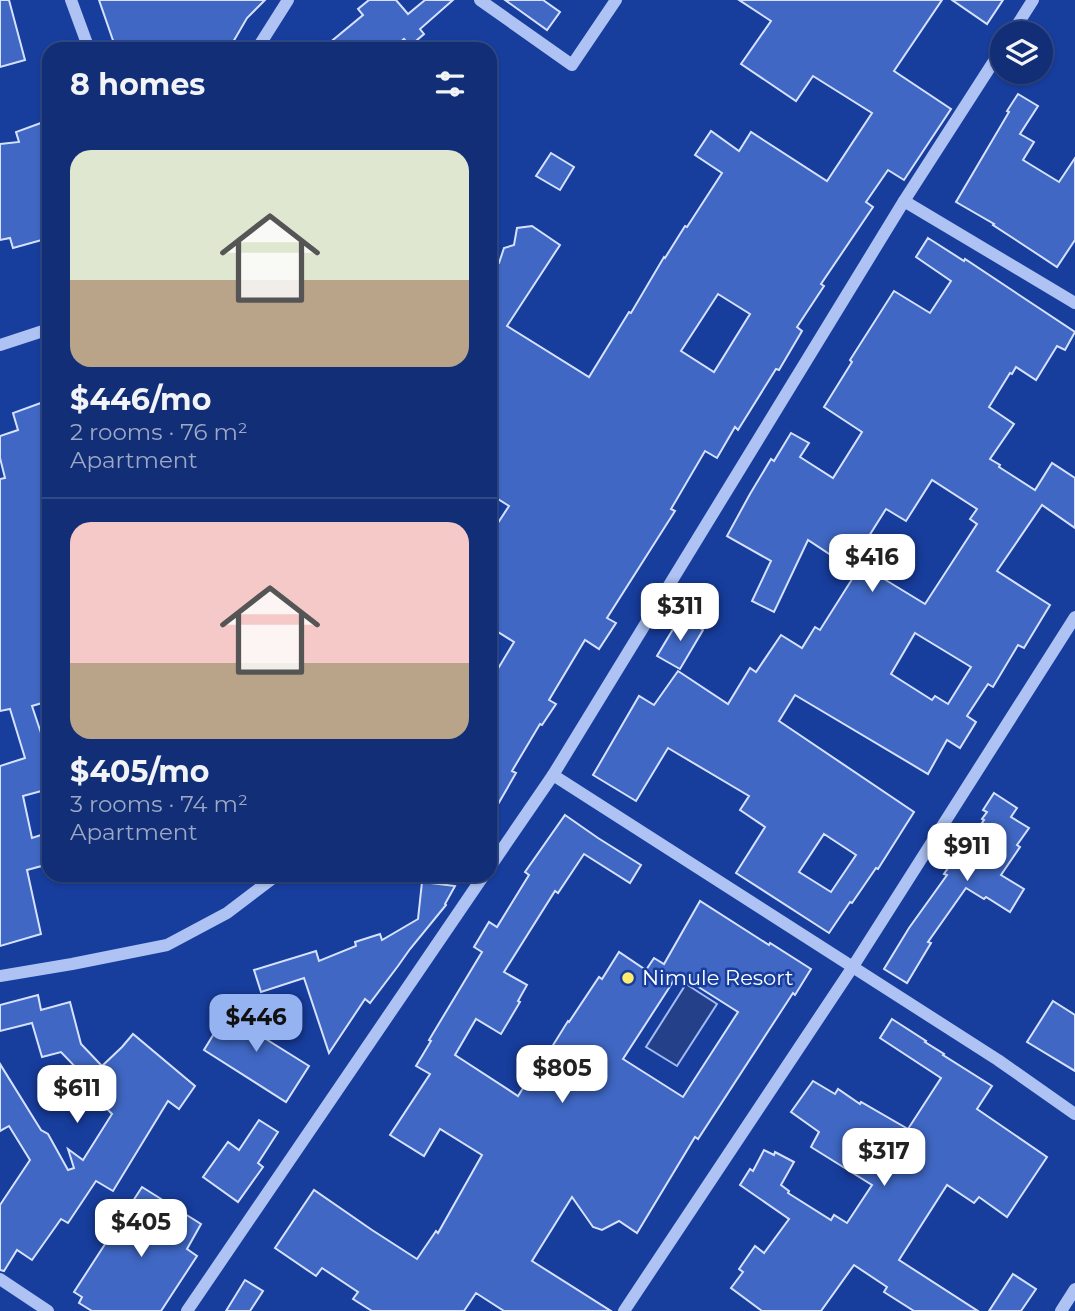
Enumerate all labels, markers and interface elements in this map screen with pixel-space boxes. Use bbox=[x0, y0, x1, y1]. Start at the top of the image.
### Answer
map controls bbox=[990, 21, 1053, 84]
button: layers bbox=[990, 21, 1053, 84]
icon: filters bbox=[431, 65, 469, 103]
text: 8 homes bbox=[70, 66, 205, 103]
icon: home bbox=[207, 195, 333, 321]
text: $446/mo bbox=[70, 381, 211, 418]
text: 2 rooms · 76 m² bbox=[70, 418, 248, 446]
text: Apartment bbox=[70, 446, 198, 474]
pin: $416 bbox=[831, 534, 913, 594]
text: $416 bbox=[845, 543, 899, 571]
icon: home bbox=[207, 567, 333, 693]
pin: $311 bbox=[639, 584, 721, 643]
text: $311 bbox=[657, 592, 703, 620]
text: $405/mo bbox=[70, 753, 209, 790]
text: 3 rooms · 74 m² bbox=[70, 790, 248, 818]
text: Apartment bbox=[70, 818, 198, 846]
pin: $911 bbox=[926, 824, 1008, 883]
text: $911 bbox=[943, 832, 991, 860]
place label: Nimule Resort bbox=[642, 965, 794, 990]
marker: Nimule Resort bbox=[620, 970, 636, 986]
pin: $446 bbox=[215, 995, 297, 1054]
text: $446 bbox=[225, 1003, 287, 1031]
pin: $805 bbox=[521, 1046, 603, 1105]
text: $805 bbox=[532, 1054, 592, 1082]
pin: $611 bbox=[36, 1066, 118, 1125]
text: $611 bbox=[53, 1074, 101, 1102]
pin: $317 bbox=[843, 1128, 925, 1188]
text: $317 bbox=[858, 1137, 910, 1165]
pin: $405 bbox=[100, 1200, 182, 1259]
text: $405 bbox=[111, 1208, 171, 1236]

